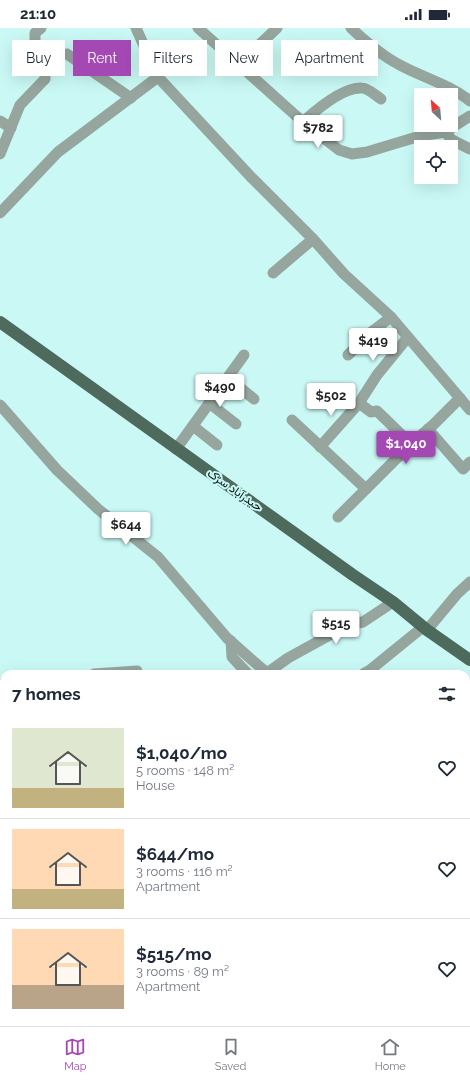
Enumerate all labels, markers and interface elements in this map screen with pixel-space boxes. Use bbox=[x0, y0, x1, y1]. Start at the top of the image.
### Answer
text: 21:10 bbox=[20, 5, 56, 23]
chip: Buy bbox=[12, 40, 65, 76]
chip: Rent bbox=[73, 40, 131, 76]
chip: Filters bbox=[139, 40, 207, 76]
chip: New bbox=[215, 40, 273, 76]
chip: Apartment bbox=[281, 40, 378, 76]
north arrow bbox=[414, 88, 458, 132]
map controls bbox=[414, 88, 458, 184]
pin: $782 bbox=[294, 115, 342, 149]
text: $782 bbox=[303, 120, 333, 135]
button: locate bbox=[414, 140, 458, 184]
pin: $419 bbox=[349, 328, 397, 362]
text: $419 bbox=[358, 333, 388, 348]
pin: $490 bbox=[196, 374, 244, 408]
text: $490 bbox=[204, 379, 236, 394]
pin: $502 bbox=[307, 383, 355, 417]
text: $502 bbox=[316, 388, 346, 403]
pin: $1,040 bbox=[373, 431, 439, 465]
text: $1,040 bbox=[385, 436, 427, 451]
street label: حیدرآباد سڑک bbox=[204, 466, 265, 515]
pin: $644 bbox=[102, 512, 150, 546]
text: $644 bbox=[111, 517, 141, 532]
pin: $515 bbox=[312, 611, 360, 645]
text: $515 bbox=[321, 616, 351, 631]
icon: filters bbox=[436, 683, 458, 705]
text: 7 homes bbox=[12, 684, 81, 704]
text: $1,040/mo bbox=[136, 743, 227, 763]
icon: home bbox=[44, 744, 92, 792]
icon: heart bbox=[436, 757, 458, 779]
text: 5 rooms · 148 m² bbox=[136, 763, 234, 778]
text: House bbox=[136, 778, 175, 793]
text: $644/mo bbox=[136, 844, 214, 864]
icon: home bbox=[44, 845, 92, 893]
icon: heart bbox=[436, 858, 458, 880]
text: 3 rooms · 116 m² bbox=[136, 864, 233, 879]
text: Apartment bbox=[136, 879, 200, 894]
text: $515/mo bbox=[136, 944, 211, 964]
icon: home bbox=[44, 945, 92, 993]
icon: heart bbox=[436, 958, 458, 980]
text: 3 rooms · 89 m² bbox=[136, 964, 229, 979]
text: Apartment bbox=[136, 979, 200, 994]
tab: Map bbox=[64, 1036, 87, 1073]
tab: Saved bbox=[215, 1036, 246, 1073]
tab: Home bbox=[375, 1036, 406, 1073]

